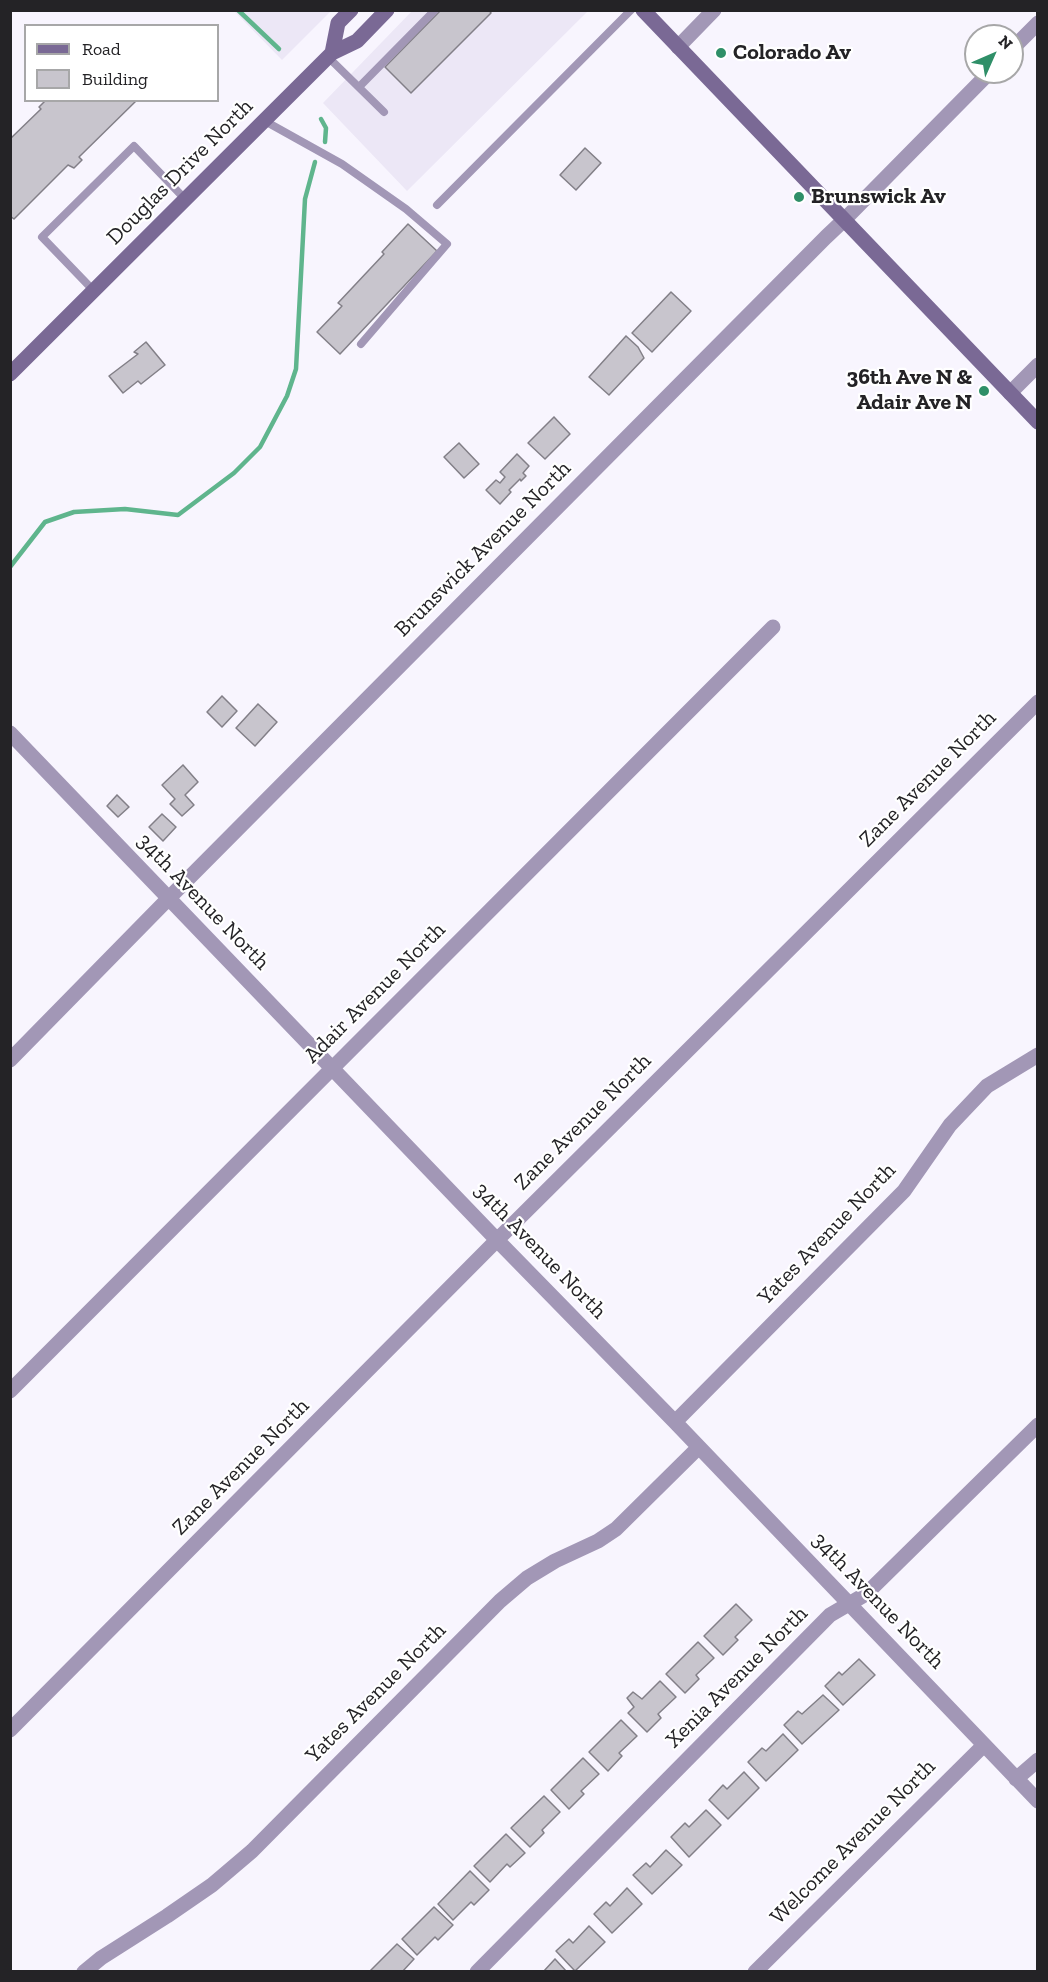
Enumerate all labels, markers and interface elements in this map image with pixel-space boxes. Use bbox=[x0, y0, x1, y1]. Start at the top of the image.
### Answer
legend bbox=[24, 24, 219, 102]
north arrow bbox=[964, 24, 1024, 84]
text: N bbox=[995, 31, 1017, 53]
text: Road bbox=[82, 38, 121, 60]
place label: Colorado Av bbox=[733, 40, 851, 66]
marker: Colorado Av bbox=[714, 46, 728, 60]
text: Building bbox=[82, 68, 148, 90]
street label: Douglas Drive North bbox=[101, 93, 259, 251]
place label: Brunswick Av bbox=[811, 184, 946, 210]
marker: Brunswick Av bbox=[792, 190, 806, 204]
place label: 36th Ave N & Adair Ave N bbox=[847, 365, 972, 416]
marker: 36th Ave N & Adair Ave N bbox=[977, 384, 991, 398]
street label: Brunswick Avenue North bbox=[389, 455, 577, 643]
street label: Zane Avenue North bbox=[854, 705, 1002, 853]
street label: 34th Avenue North bbox=[131, 828, 275, 976]
street label: Adair Avenue North bbox=[299, 917, 451, 1069]
street label: Zane Avenue North bbox=[509, 1048, 657, 1196]
street label: Yates Avenue North bbox=[753, 1158, 901, 1310]
street label: 34th Avenue North bbox=[468, 1177, 612, 1325]
street label: Zane Avenue North bbox=[167, 1393, 315, 1541]
street label: 34th Avenue North bbox=[806, 1527, 950, 1675]
street label: Xenia Avenue North bbox=[661, 1601, 813, 1753]
street label: Yates Avenue North bbox=[300, 1617, 452, 1769]
street label: Welcome Avenue North bbox=[765, 1754, 941, 1930]

